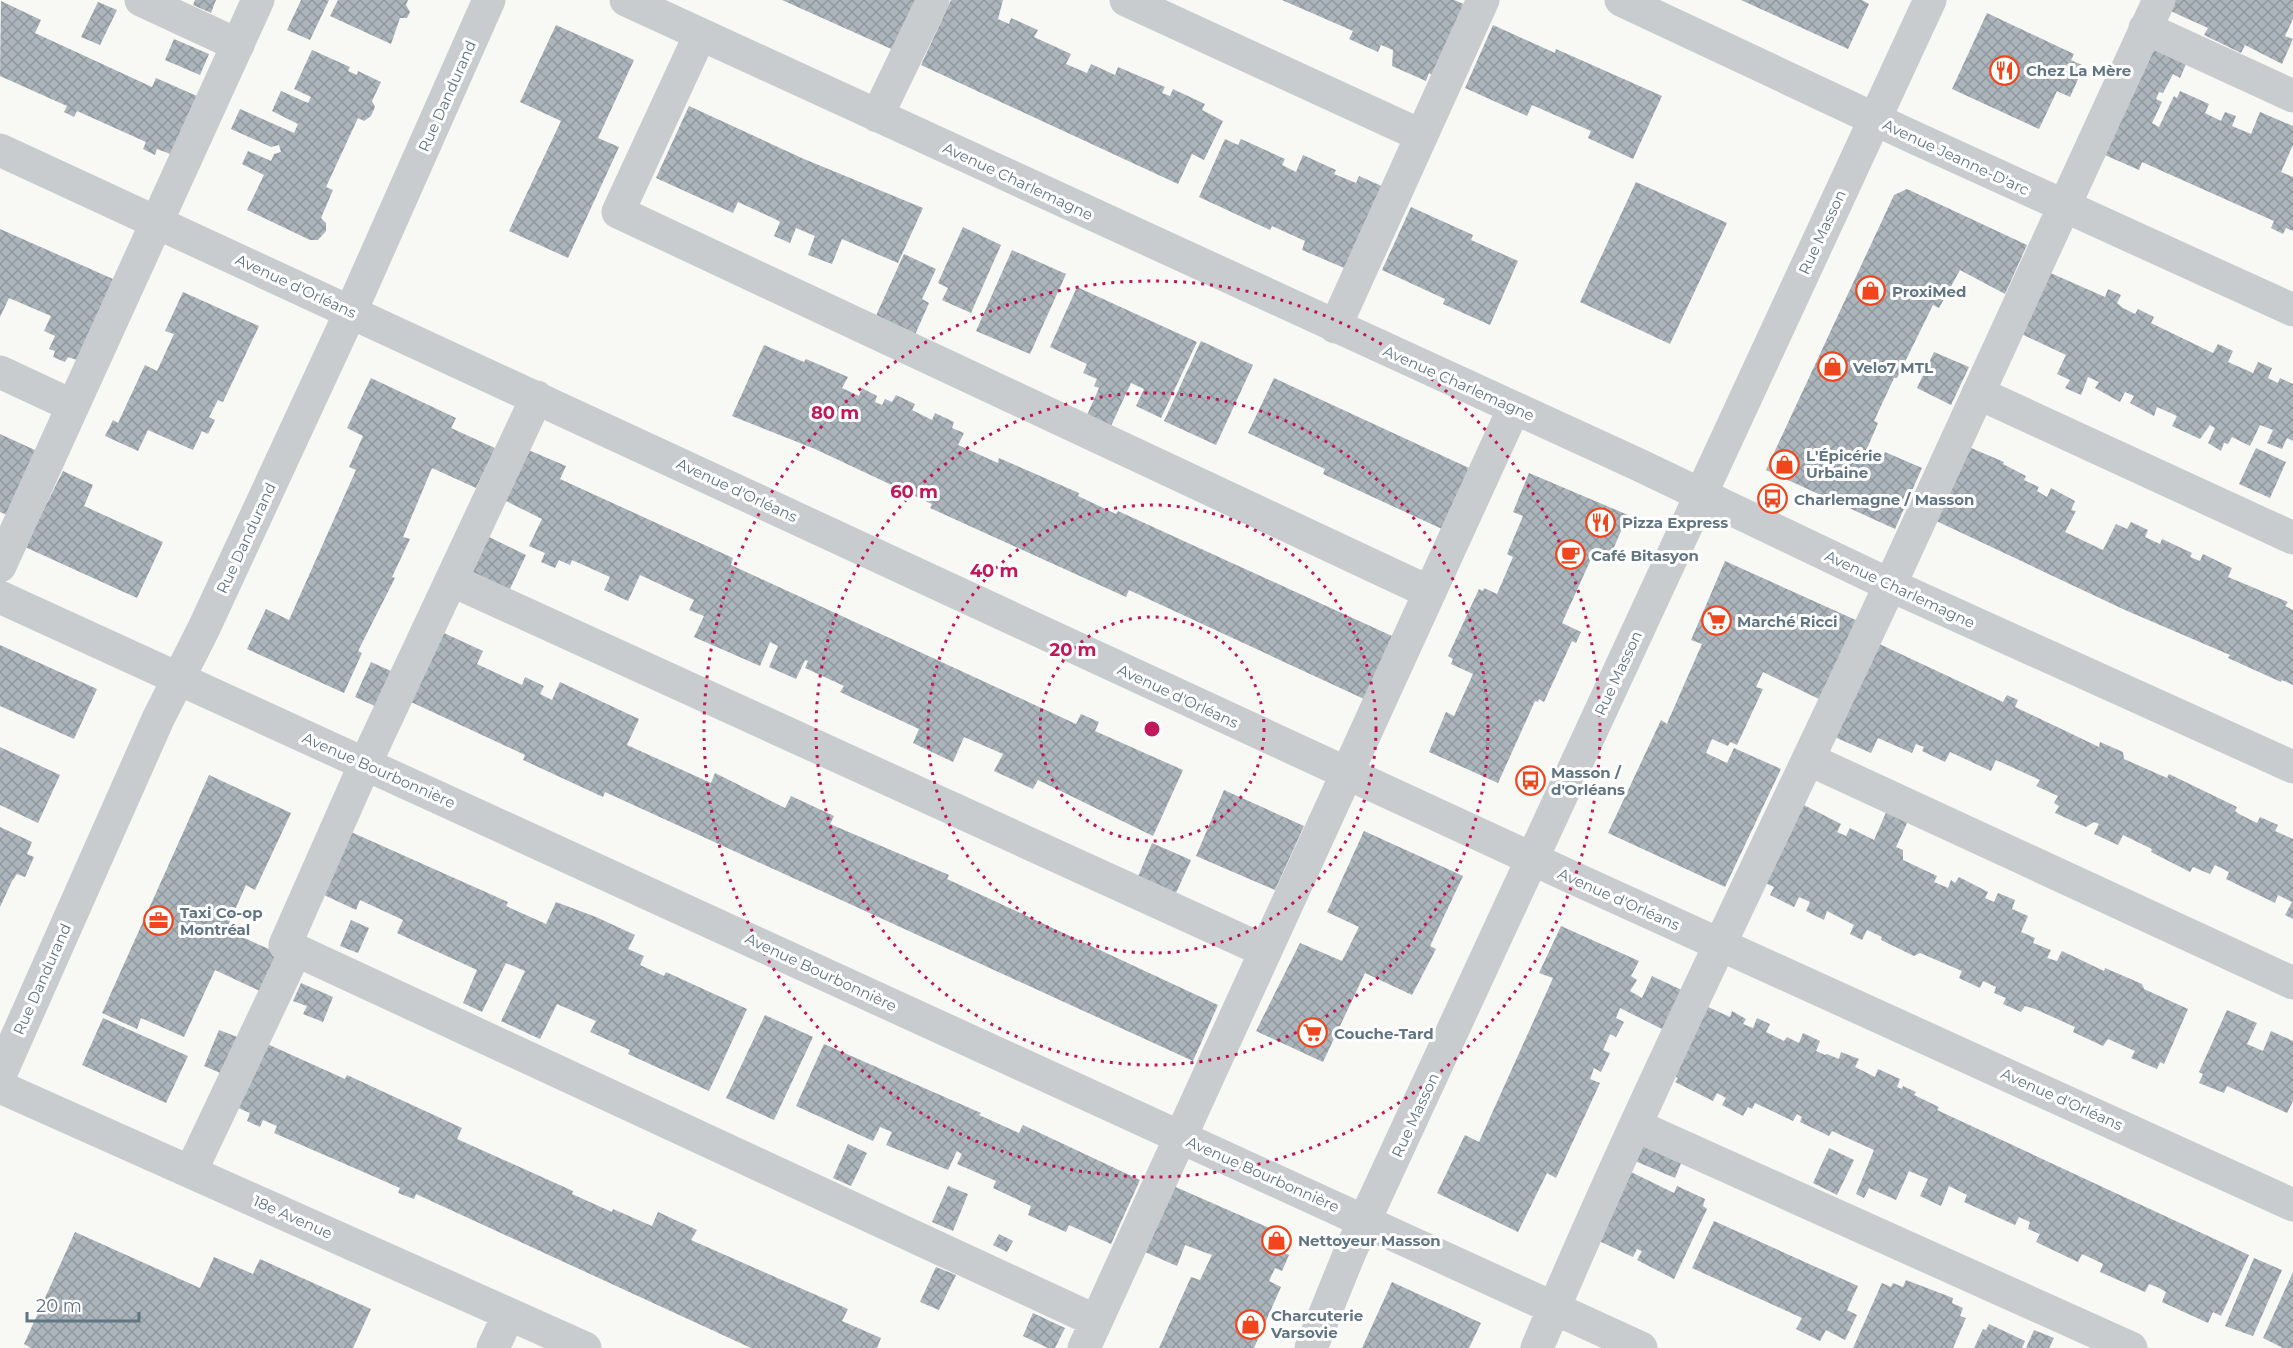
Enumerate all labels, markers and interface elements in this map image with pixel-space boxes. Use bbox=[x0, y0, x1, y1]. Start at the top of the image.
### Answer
street label: Rue Dandurand bbox=[414, 37, 480, 155]
restaurant icon: Chez La Mère bbox=[1989, 54, 2021, 86]
place label: Chez La Mère bbox=[2026, 61, 2131, 80]
street label: Avenue Jeanne-D'arc bbox=[1880, 115, 2032, 199]
street label: Avenue Charlemagne bbox=[940, 138, 1096, 224]
street label: Rue Masson bbox=[1794, 187, 1850, 277]
street label: Avenue d'Orléans bbox=[233, 250, 359, 322]
shop icon: ProxiMed bbox=[1855, 275, 1887, 307]
place label: ProxiMed bbox=[1892, 282, 1966, 301]
street label: Avenue Charlemagne bbox=[1380, 341, 1538, 425]
shop icon: Velo7 MTL bbox=[1816, 351, 1848, 383]
place label: Velo7 MTL bbox=[1852, 358, 1933, 377]
text: 80 m bbox=[811, 402, 859, 424]
place label: L'Épicérie Urbaine bbox=[1806, 446, 1882, 482]
shop icon: L'Épicérie Urbaine bbox=[1769, 448, 1801, 480]
street label: Avenue d'Orléans bbox=[674, 454, 800, 526]
street label: Rue Dandurand bbox=[212, 480, 280, 596]
text: 60 m bbox=[890, 481, 938, 503]
bus stop icon: Charlemagne / Masson bbox=[1757, 483, 1789, 515]
place label: Charlemagne / Masson bbox=[1794, 490, 1974, 509]
restaurant icon: Pizza Express bbox=[1585, 506, 1617, 538]
place label: Pizza Express bbox=[1622, 513, 1728, 532]
cafe icon: Café Bitasyon bbox=[1554, 539, 1586, 571]
place label: Café Bitasyon bbox=[1591, 546, 1699, 565]
street label: Avenue Charlemagne bbox=[1822, 546, 1978, 632]
text: 40 m bbox=[970, 560, 1018, 582]
supermarket icon: Marché Ricci bbox=[1700, 605, 1732, 637]
place label: Marché Ricci bbox=[1737, 612, 1838, 631]
street label: Rue Masson bbox=[1590, 628, 1646, 718]
text: 20 m bbox=[1050, 639, 1096, 661]
street label: Avenue d'Orléans bbox=[1115, 660, 1241, 732]
centre of rings bbox=[1142, 719, 1162, 739]
street label: Avenue Bourbonnière bbox=[300, 728, 458, 812]
place label: Masson / d'Orléans bbox=[1551, 763, 1625, 799]
bus stop icon: Masson / d'Orléans bbox=[1514, 765, 1546, 797]
street label: Avenue d'Orléans bbox=[1555, 864, 1683, 934]
place label: Taxi Co-op Montréal bbox=[180, 903, 262, 939]
office icon: Taxi Co-op Montréal bbox=[143, 905, 175, 937]
street label: Rue Dandurand bbox=[9, 920, 75, 1038]
street label: Avenue Bourbonnière bbox=[742, 929, 900, 1015]
supermarket icon: Couche-Tard bbox=[1297, 1017, 1329, 1049]
place label: Couche-Tard bbox=[1334, 1024, 1434, 1043]
street label: Avenue d'Orléans bbox=[1998, 1064, 2126, 1134]
street label: Rue Masson bbox=[1387, 1070, 1443, 1160]
street label: Avenue Bourbonnière bbox=[1184, 1132, 1342, 1216]
street label: 18e Avenue bbox=[250, 1191, 336, 1243]
shop icon: Nettoyeur Masson bbox=[1261, 1224, 1293, 1256]
place label: Nettoyeur Masson bbox=[1298, 1231, 1441, 1250]
scale bar bbox=[27, 1285, 140, 1323]
text: 20 m bbox=[36, 1295, 82, 1317]
place label: Charcuterie Varsovie bbox=[1270, 1306, 1363, 1342]
shop icon: Charcuterie Varsovie bbox=[1234, 1308, 1266, 1340]

